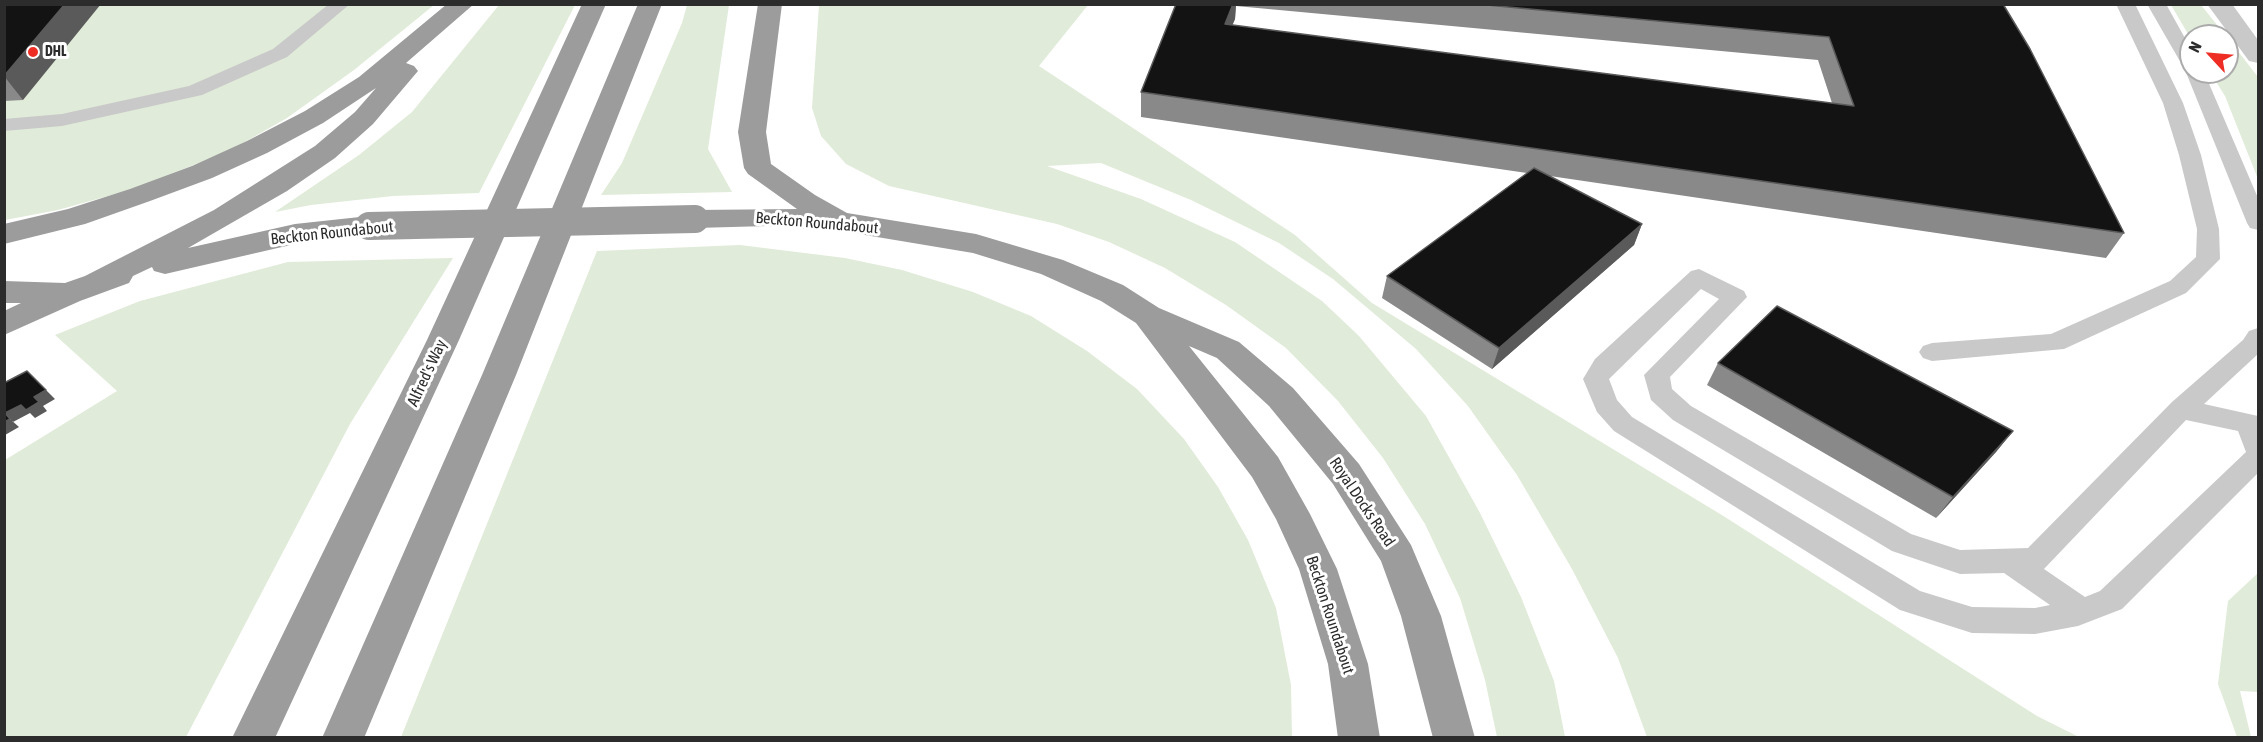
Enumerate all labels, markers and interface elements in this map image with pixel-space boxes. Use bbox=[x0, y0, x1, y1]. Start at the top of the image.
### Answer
north arrow bbox=[2179, 24, 2239, 84]
text: N bbox=[2184, 39, 2205, 55]
place label: DHL bbox=[45, 44, 66, 60]
marker: DHL bbox=[26, 45, 40, 59]
street label: Beckton Roundabout bbox=[755, 208, 879, 238]
street label: Beckton Roundabout bbox=[270, 217, 394, 249]
street label: Alfred's Way bbox=[403, 336, 451, 410]
street label: Royal Docks Road bbox=[1325, 454, 1399, 550]
street label: Beckton Roundabout bbox=[1302, 553, 1358, 677]

